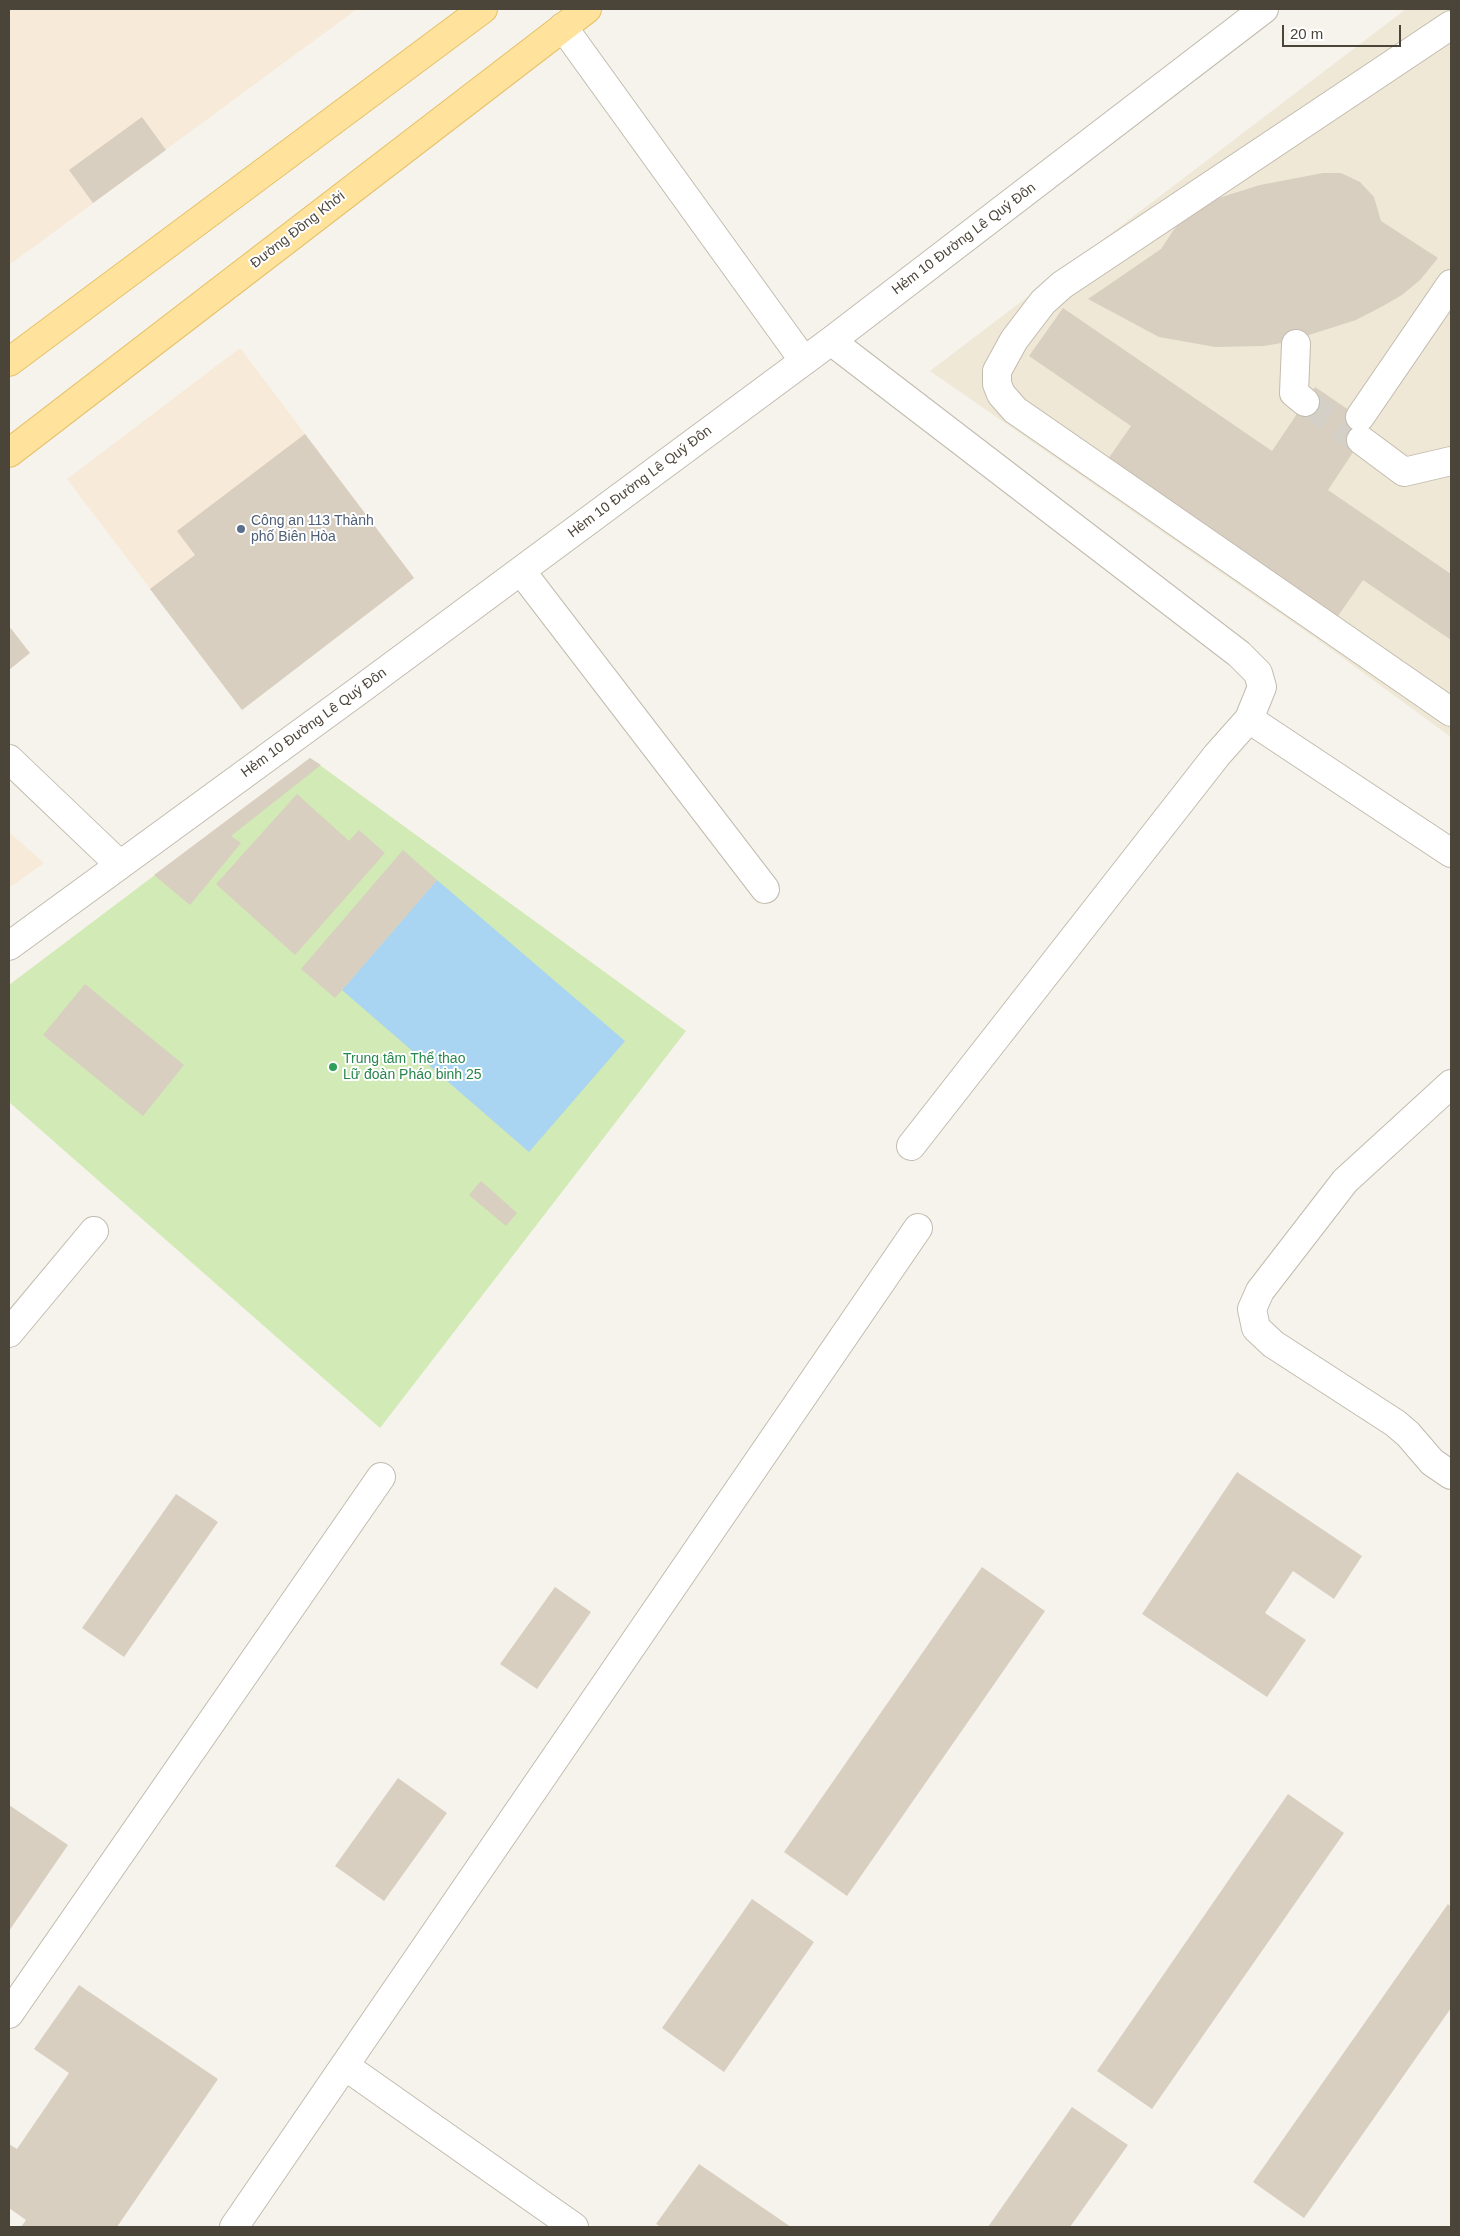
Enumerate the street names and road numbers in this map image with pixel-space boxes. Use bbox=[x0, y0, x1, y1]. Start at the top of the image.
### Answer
street label: Hẻm 10 Đường Lê Quý Đôn bbox=[889, 179, 1039, 299]
street label: Đường Đồng Khởi bbox=[248, 188, 348, 272]
street label: Hẻm 10 Đường Lê Quý Đôn bbox=[565, 422, 715, 542]
street label: Hẻm 10 Đường Lê Quý Đôn bbox=[238, 665, 390, 781]

